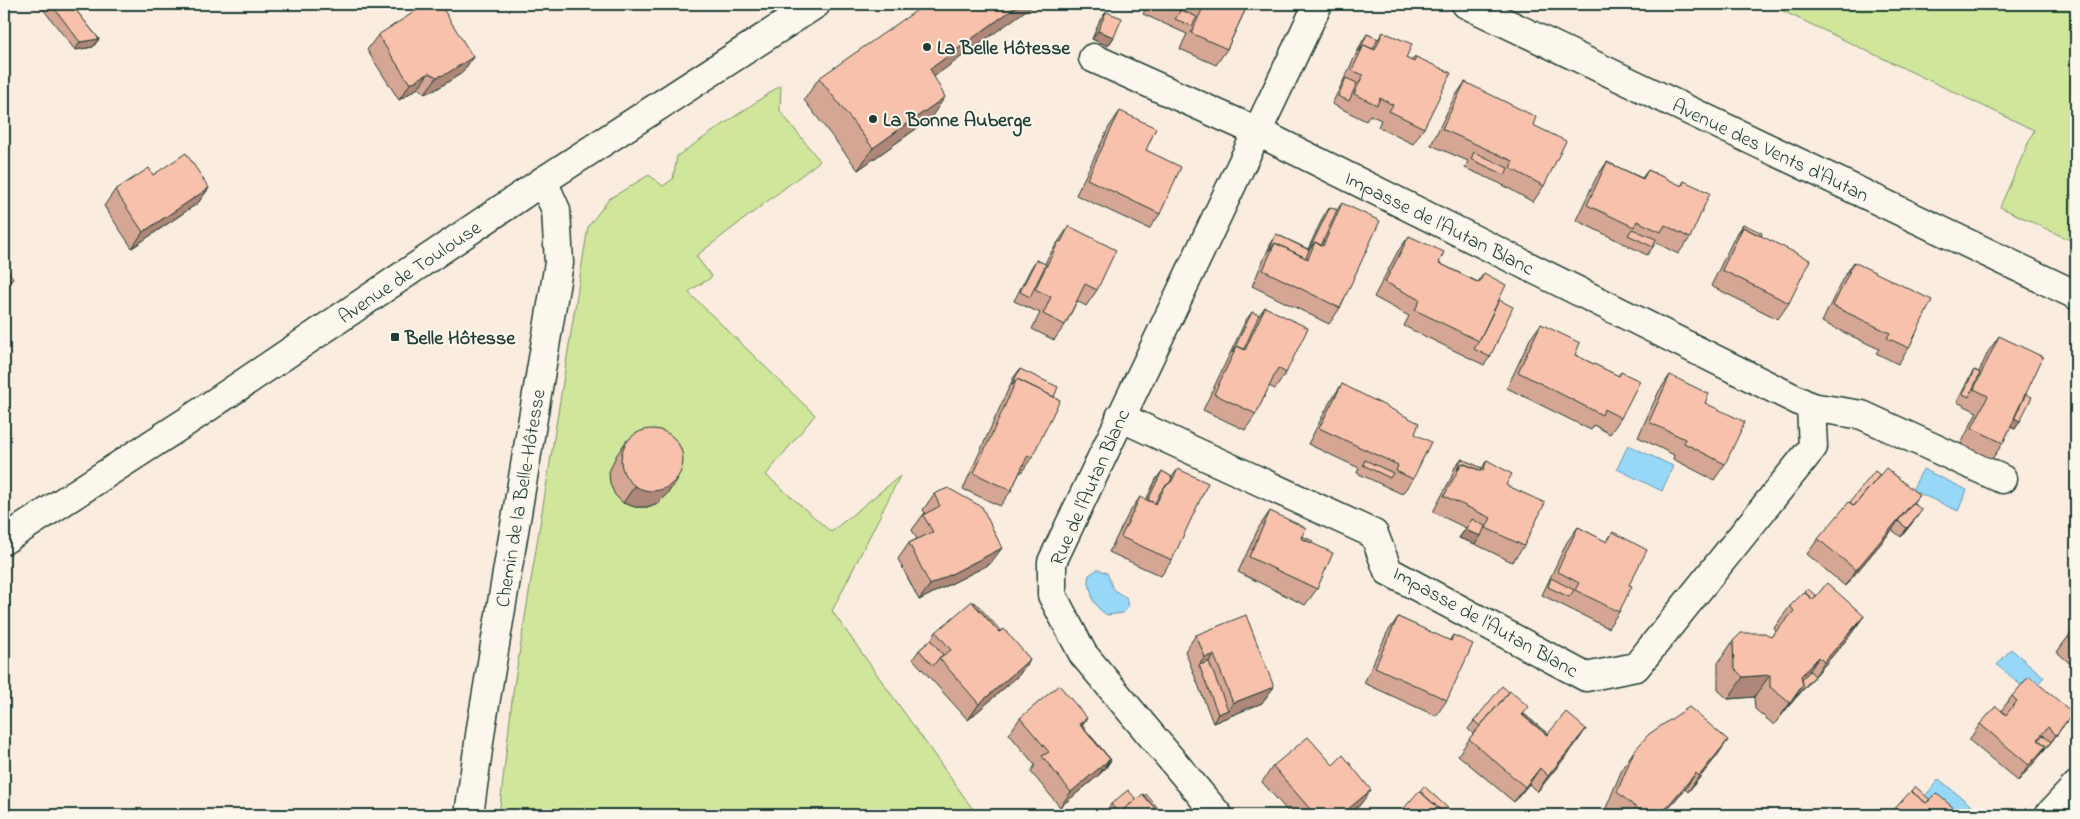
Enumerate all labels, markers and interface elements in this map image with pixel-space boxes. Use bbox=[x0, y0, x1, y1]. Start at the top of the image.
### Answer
place label: La Belle Hôtesse bbox=[937, 35, 1071, 64]
marker: La Belle Hôtesse bbox=[921, 41, 933, 53]
street label: Avenue des Vents d'Autan bbox=[1667, 92, 1873, 211]
place label: La Bonne Auberge bbox=[883, 107, 1032, 137]
marker: La Bonne Auberge bbox=[867, 113, 879, 125]
street label: Impasse de l'Autan Blanc bbox=[1339, 165, 1539, 284]
street label: Avenue de Toulouse bbox=[333, 215, 488, 332]
place label: Belle Hôtesse bbox=[404, 325, 516, 354]
marker: Belle Hôtesse bbox=[389, 331, 401, 343]
street label: Chemin de la Belle-Hôtesse bbox=[489, 387, 555, 610]
street label: Rue de l'Autan Blanc bbox=[1044, 405, 1139, 571]
street label: Impasse de l'Autan Blanc bbox=[1387, 560, 1583, 686]

